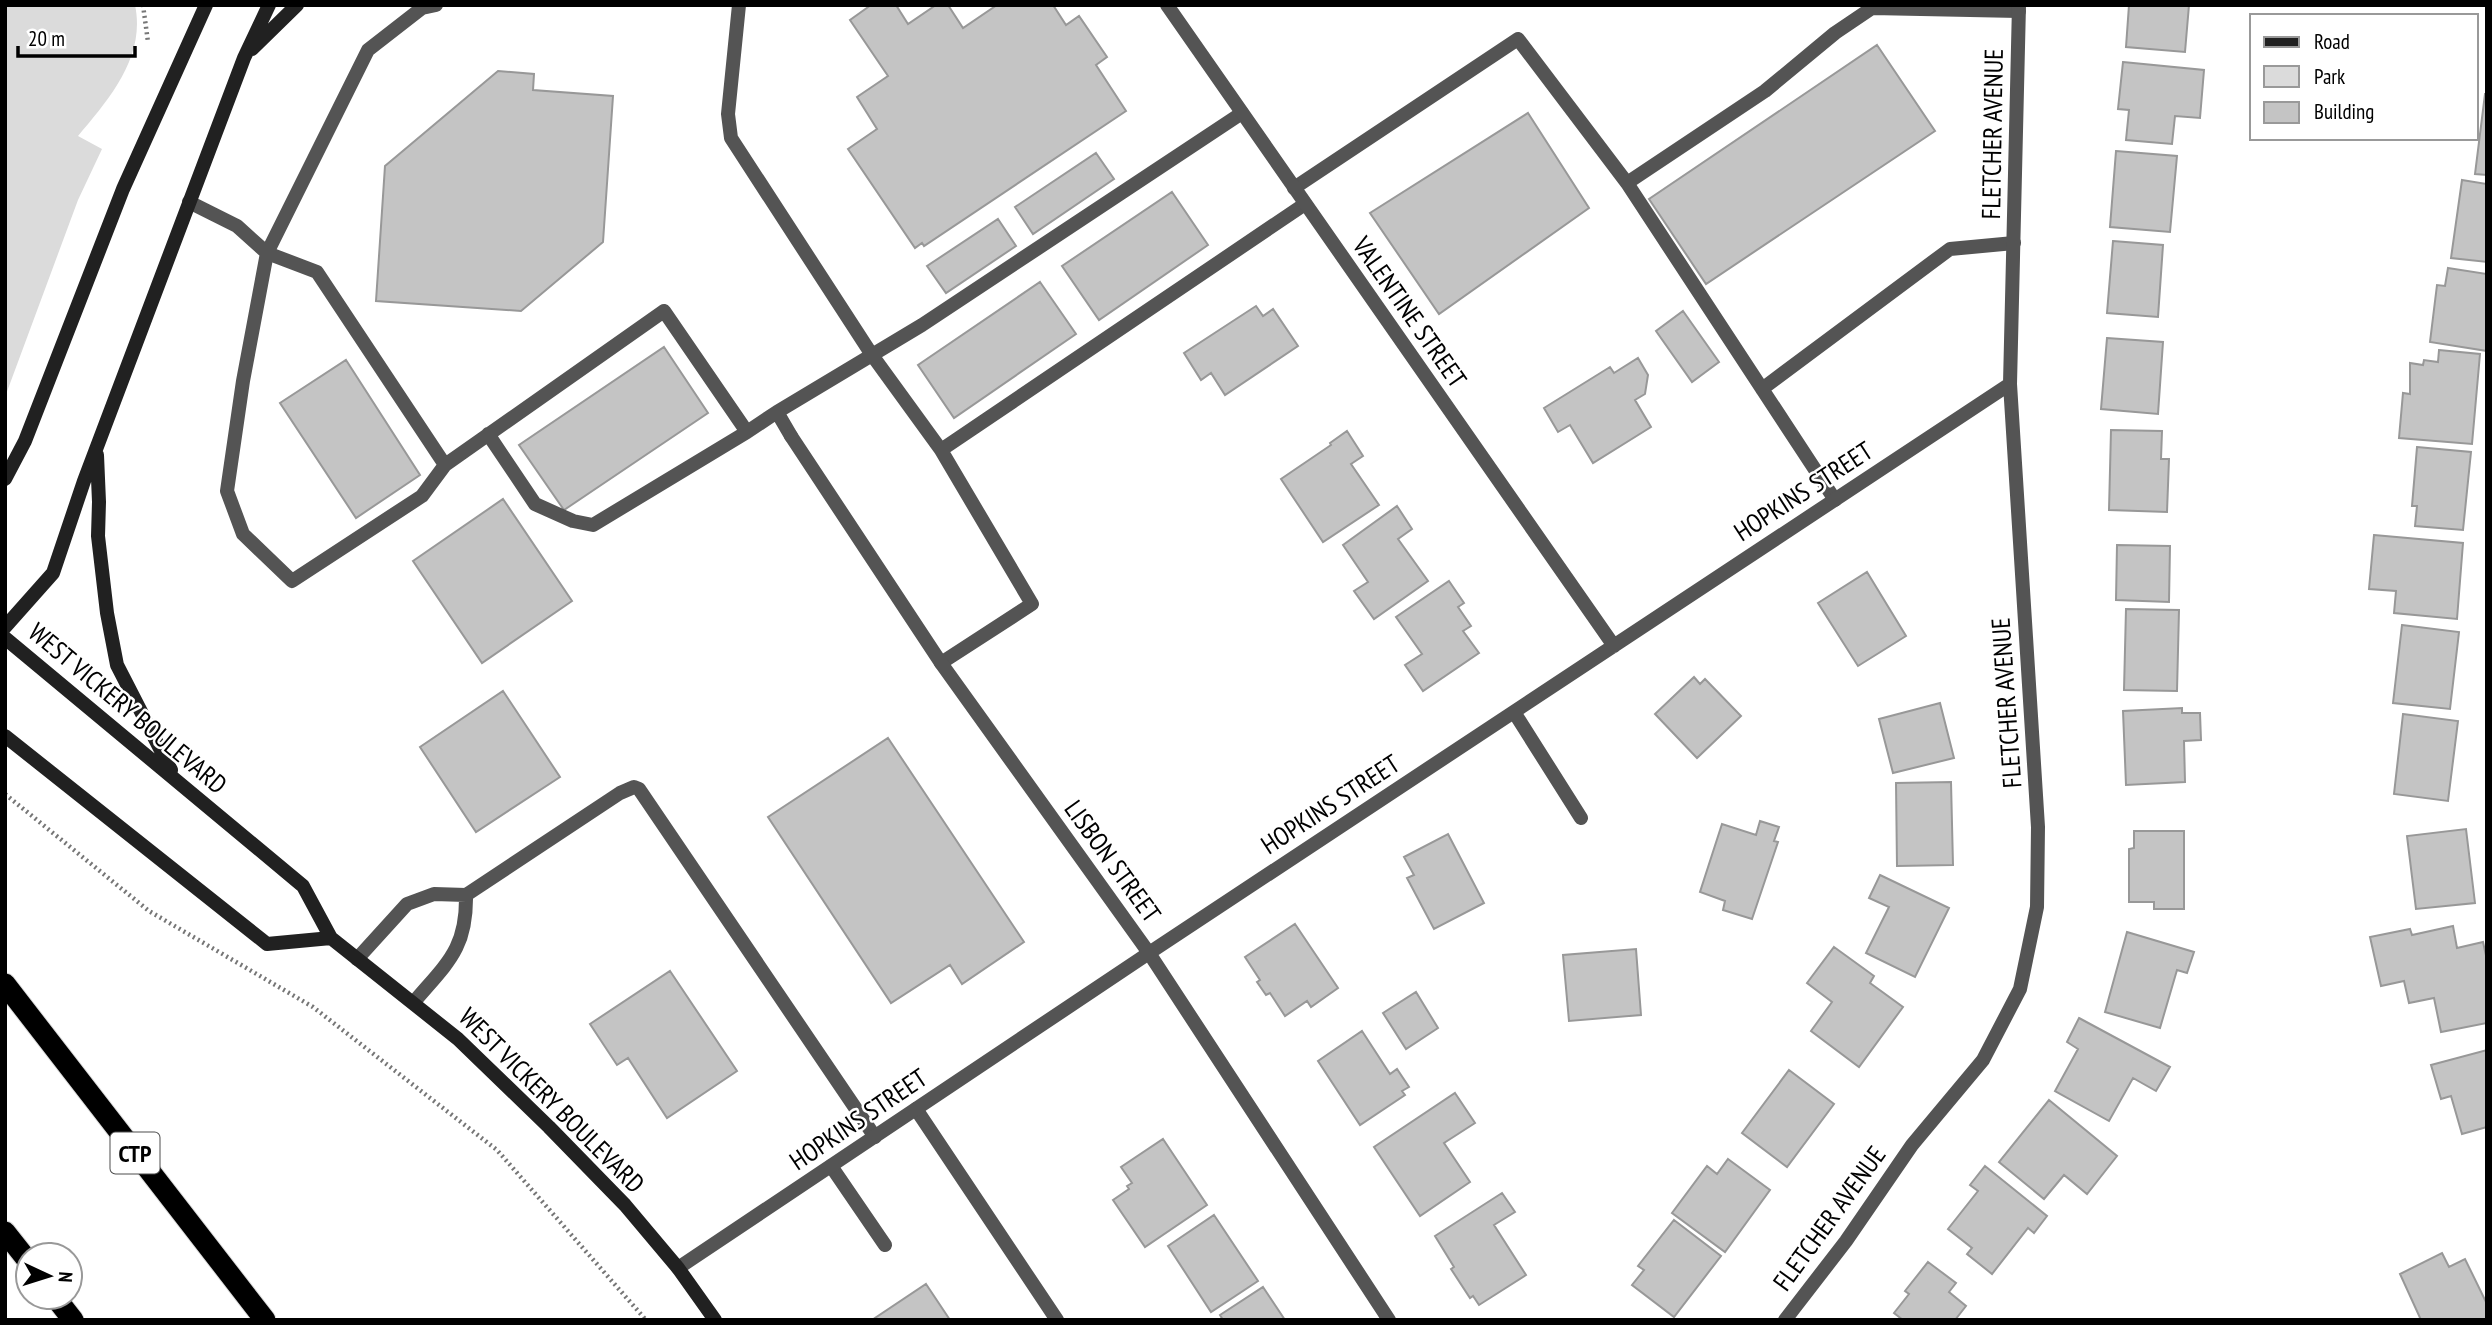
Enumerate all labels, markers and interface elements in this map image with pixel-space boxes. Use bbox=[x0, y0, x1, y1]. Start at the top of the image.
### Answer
scale bar bbox=[18, 14, 135, 58]
legend bbox=[2250, 14, 2478, 140]
text: 20 m bbox=[28, 25, 65, 52]
text: Road bbox=[2314, 28, 2350, 55]
street label: FLETCHER AVENUE bbox=[1974, 48, 2010, 220]
text: Park bbox=[2314, 63, 2345, 90]
text: Building bbox=[2314, 98, 2374, 125]
street label: VALENTINE STREET bbox=[1345, 229, 1474, 394]
street label: HOPKINS STREET bbox=[1728, 434, 1879, 548]
street label: WEST VICKERY BOULEVARD bbox=[22, 615, 234, 801]
street label: FLETCHER AVENUE bbox=[1984, 617, 2028, 789]
street label: HOPKINS STREET bbox=[1255, 747, 1406, 861]
street label: LISBON STREET bbox=[1058, 793, 1169, 929]
street label: WEST VICKERY BOULEVARD bbox=[452, 1000, 652, 1200]
street label: HOPKINS STREET bbox=[783, 1061, 933, 1177]
road number: CTP bbox=[110, 1133, 160, 1174]
street label: FLETCHER AVENUE bbox=[1765, 1139, 1893, 1297]
north arrow bbox=[14, 1241, 84, 1311]
text: N bbox=[54, 1271, 78, 1283]

